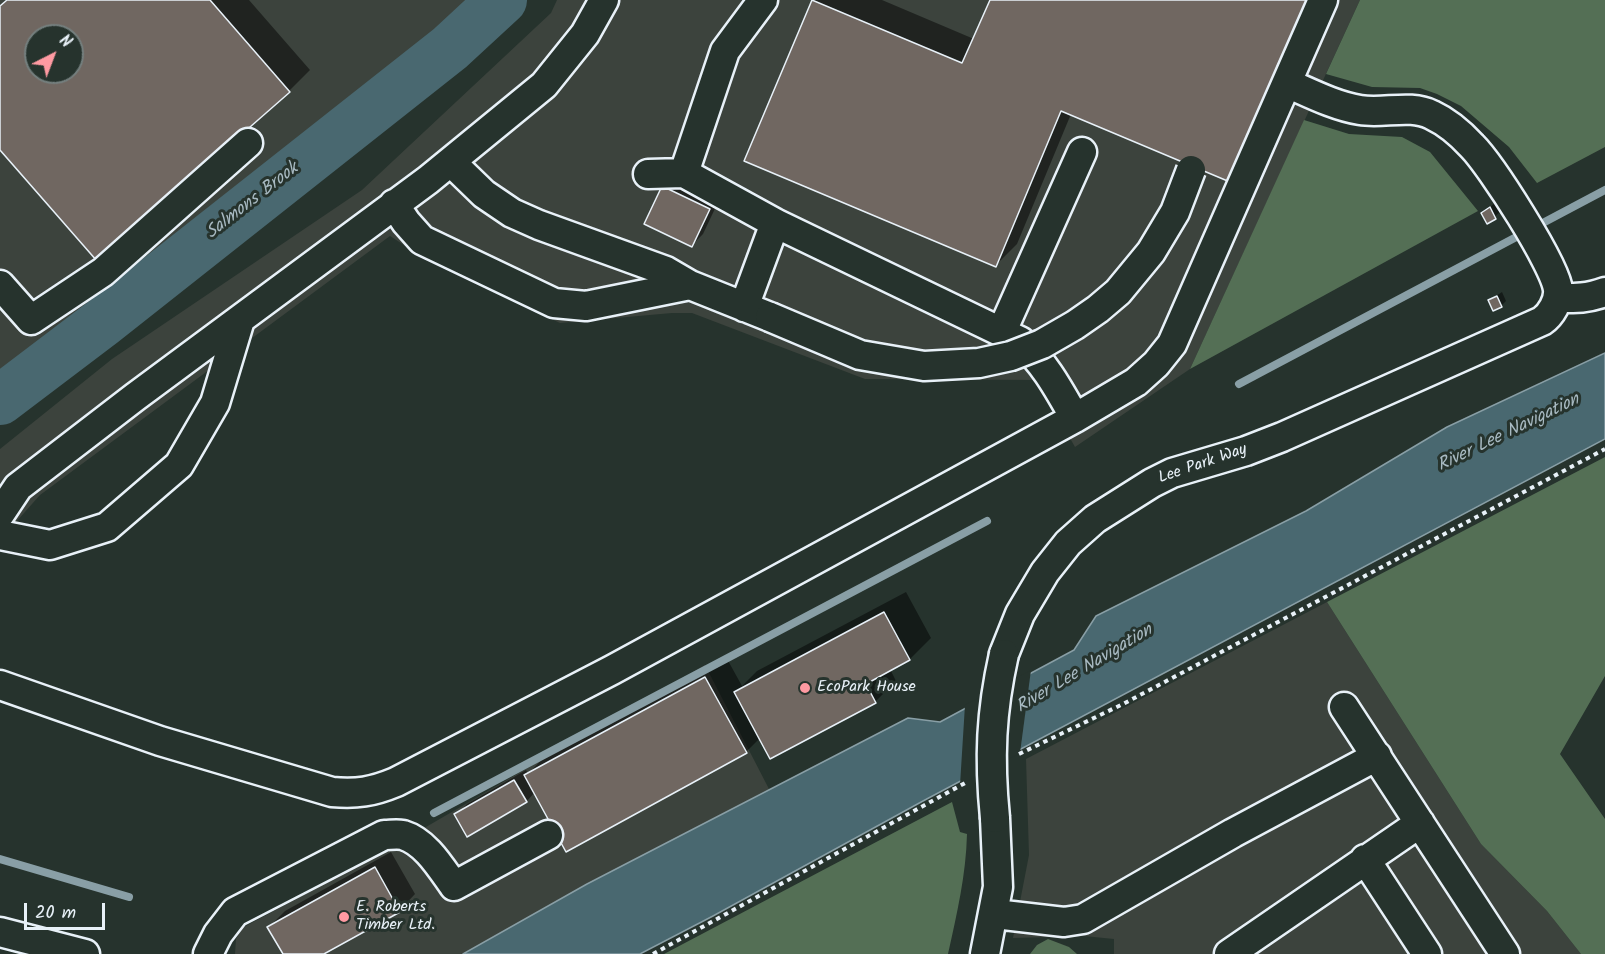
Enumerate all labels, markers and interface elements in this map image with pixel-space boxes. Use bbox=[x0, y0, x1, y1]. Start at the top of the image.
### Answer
north arrow bbox=[24, 24, 84, 84]
text: N bbox=[53, 29, 77, 54]
water label: Salmons Brook bbox=[202, 159, 304, 245]
water label: River Lee Navigation bbox=[1434, 390, 1584, 478]
street label: Lee Park Way bbox=[1156, 441, 1250, 489]
water label: River Lee Navigation bbox=[1013, 621, 1157, 719]
place label: EcoPark House bbox=[817, 678, 916, 698]
marker: EcoPark House bbox=[798, 681, 812, 695]
scale bar bbox=[27, 891, 108, 929]
place label: E. Roberts Timber Ltd. bbox=[356, 898, 435, 936]
text: 20 m bbox=[35, 899, 76, 928]
marker: E. Roberts Timber Ltd. bbox=[337, 910, 351, 924]

